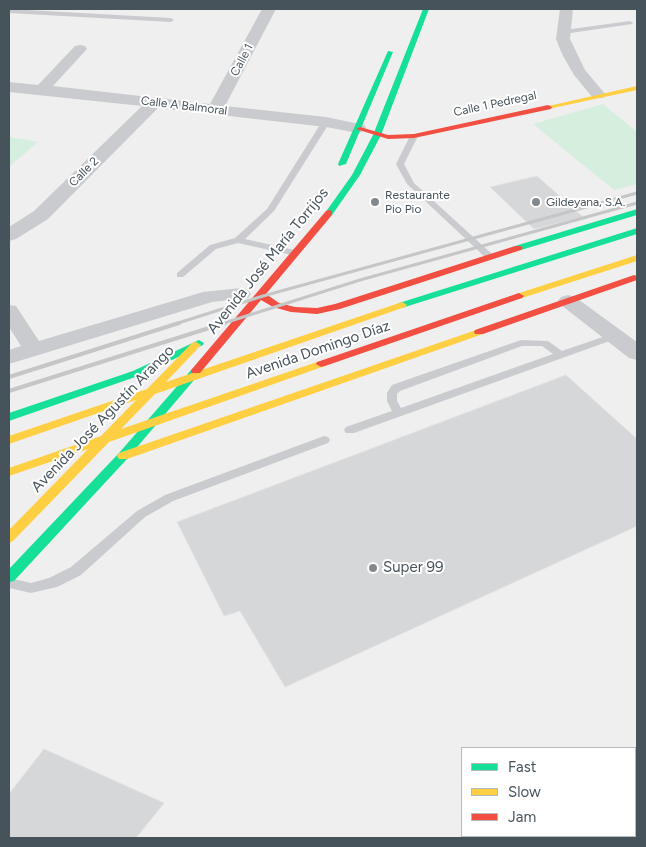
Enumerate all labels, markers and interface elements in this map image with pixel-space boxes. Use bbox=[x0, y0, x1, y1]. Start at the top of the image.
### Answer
street label: Calle 1 bbox=[228, 41, 256, 79]
street label: Calle 1 Pedregal bbox=[452, 88, 538, 120]
street label: Calle A Balmoral bbox=[140, 94, 228, 118]
street label: Calle 2 bbox=[66, 154, 102, 190]
street label: Avenida José María Torrijos bbox=[203, 184, 333, 338]
place label: Restaurante Pio Pio bbox=[385, 188, 450, 216]
place label: Gildeyana, S.A. bbox=[546, 195, 625, 209]
marker: Restaurante Pio Pio bbox=[369, 196, 381, 208]
marker: Gildeyana, S.A. bbox=[530, 196, 542, 208]
street label: Avenida Domingo Díaz bbox=[243, 317, 393, 383]
street label: Avenida José Agustín Arango bbox=[28, 342, 178, 496]
place label: Super 99 bbox=[383, 559, 443, 577]
marker: Super 99 bbox=[367, 562, 379, 574]
legend bbox=[461, 747, 636, 837]
text: Fast bbox=[508, 758, 536, 776]
text: Slow bbox=[508, 783, 541, 801]
text: Jam bbox=[508, 808, 536, 826]

